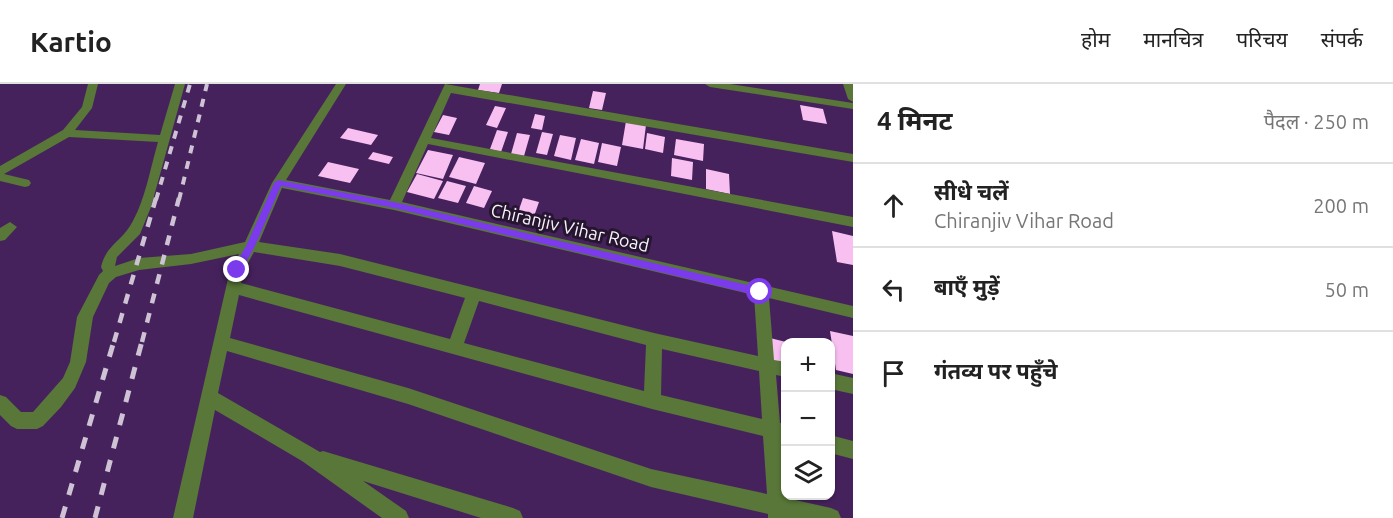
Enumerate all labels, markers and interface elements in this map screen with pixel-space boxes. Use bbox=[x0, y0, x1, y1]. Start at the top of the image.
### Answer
text: Kartio bbox=[30, 26, 112, 57]
text: होम bbox=[1081, 27, 1110, 51]
text: मानचित्र bbox=[1143, 27, 1203, 51]
text: परिचय bbox=[1236, 27, 1288, 51]
text: संपर्क bbox=[1321, 27, 1363, 51]
text: 4 मिनट bbox=[877, 106, 952, 135]
text: पैदल · 250 m bbox=[1264, 110, 1369, 133]
text: सीधे चलें bbox=[934, 179, 1009, 204]
icon: ahead bbox=[877, 189, 910, 222]
text: 200 m bbox=[1313, 194, 1369, 217]
street label: Chiranjiv Vihar Road bbox=[489, 199, 651, 255]
text: Chiranjiv Vihar Road bbox=[934, 209, 1114, 232]
route end bbox=[223, 256, 249, 282]
icon: left bbox=[877, 273, 910, 306]
text: बाएँ मुड़ें bbox=[934, 274, 1000, 299]
route start bbox=[746, 278, 772, 304]
text: 50 m bbox=[1325, 278, 1369, 301]
map controls bbox=[781, 338, 835, 500]
button: + bbox=[781, 338, 835, 392]
icon: arrive bbox=[877, 357, 910, 390]
text: गंतव्य पर पहुँचे bbox=[934, 358, 1058, 383]
button: − bbox=[781, 392, 835, 446]
button: layers bbox=[781, 446, 835, 500]

